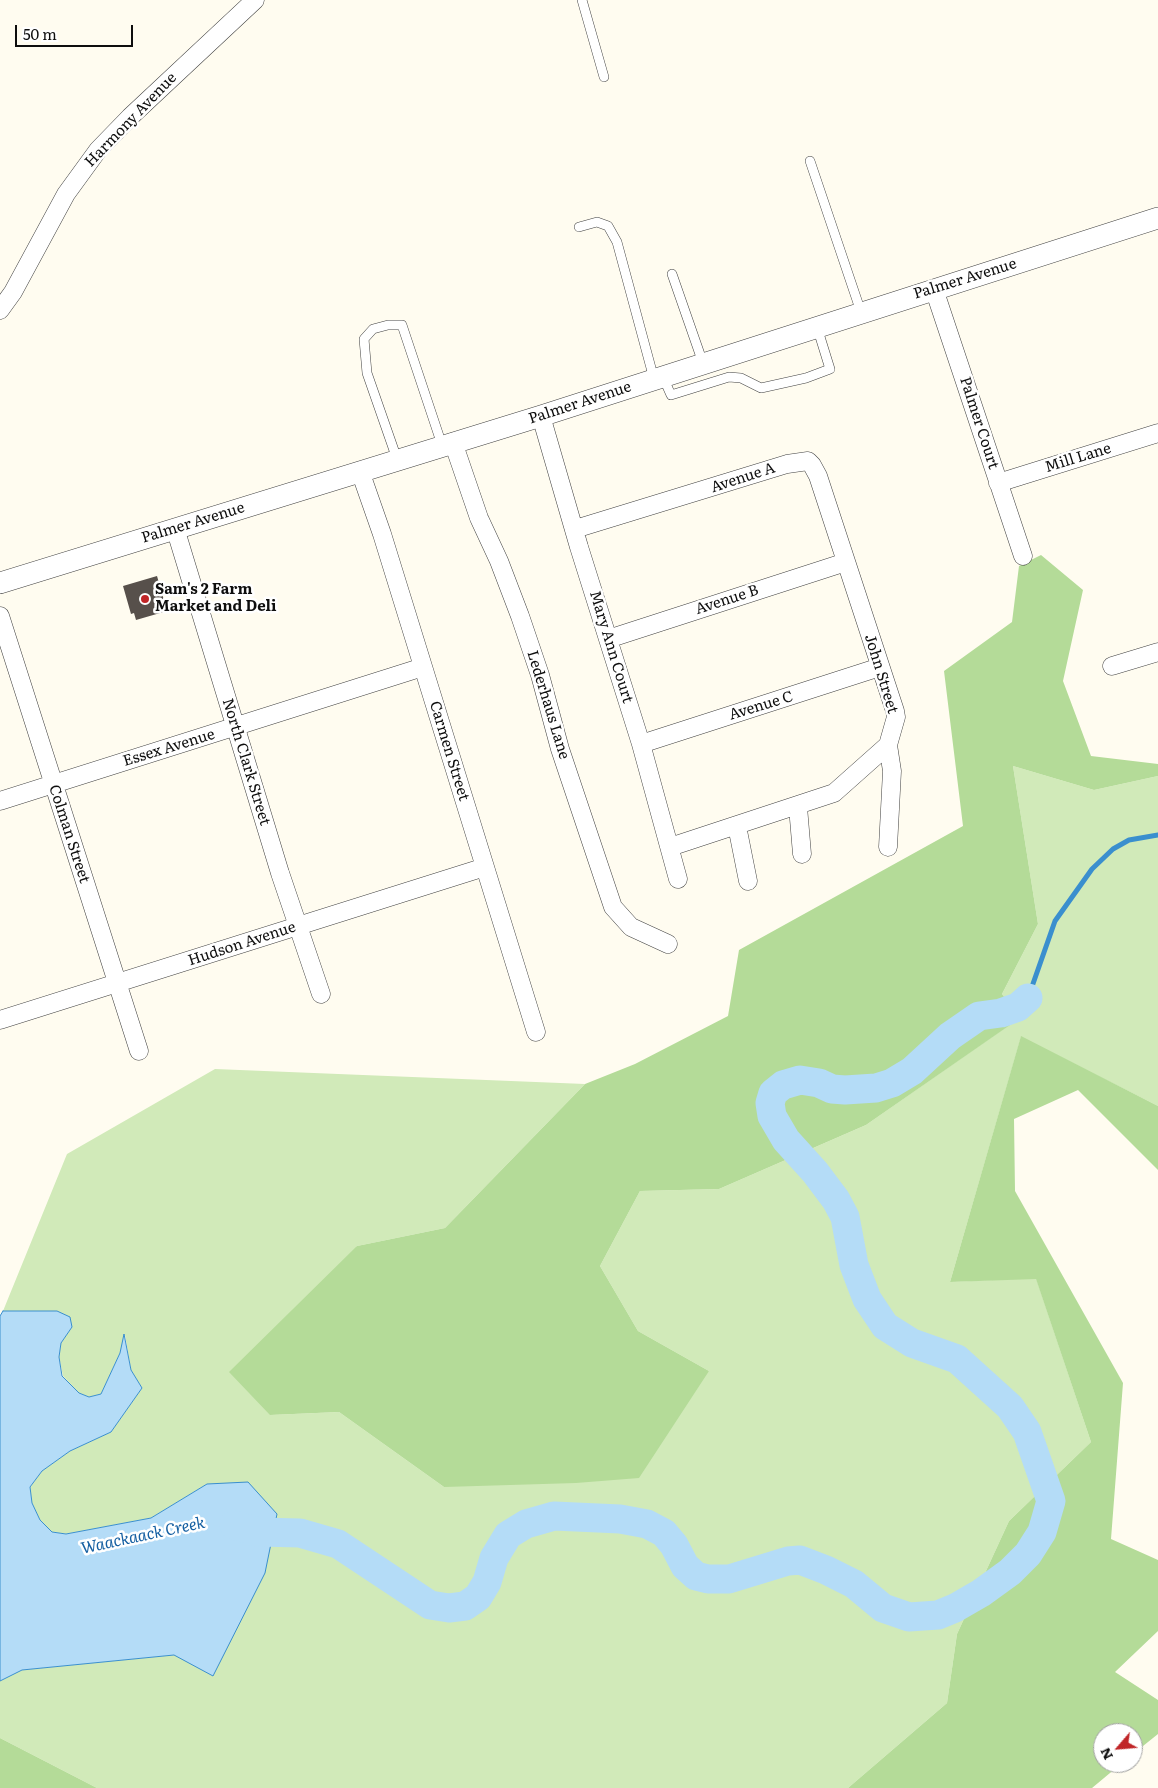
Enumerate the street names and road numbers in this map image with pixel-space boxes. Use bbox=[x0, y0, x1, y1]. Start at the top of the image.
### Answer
street label: Harmony Avenue bbox=[81, 69, 181, 171]
street label: Palmer Avenue bbox=[911, 255, 1019, 303]
street label: Palmer Court bbox=[956, 375, 1002, 471]
street label: Palmer Avenue bbox=[526, 378, 634, 428]
street label: Mill Lane bbox=[1043, 439, 1113, 477]
street label: Avenue A bbox=[709, 459, 777, 497]
street label: Palmer Avenue bbox=[139, 499, 247, 547]
street label: Avenue B bbox=[693, 581, 761, 619]
street label: Mary Ann Court bbox=[585, 589, 637, 705]
street label: John Street bbox=[860, 632, 902, 716]
street label: Lederhaus Lane bbox=[523, 648, 573, 762]
street label: Avenue C bbox=[727, 688, 795, 724]
street label: North Clark Street bbox=[218, 696, 274, 828]
street label: Carmen Street bbox=[425, 699, 473, 803]
street label: Essex Avenue bbox=[121, 725, 217, 771]
street label: Colman Street bbox=[45, 783, 93, 885]
street label: Hudson Avenue bbox=[186, 918, 298, 970]

